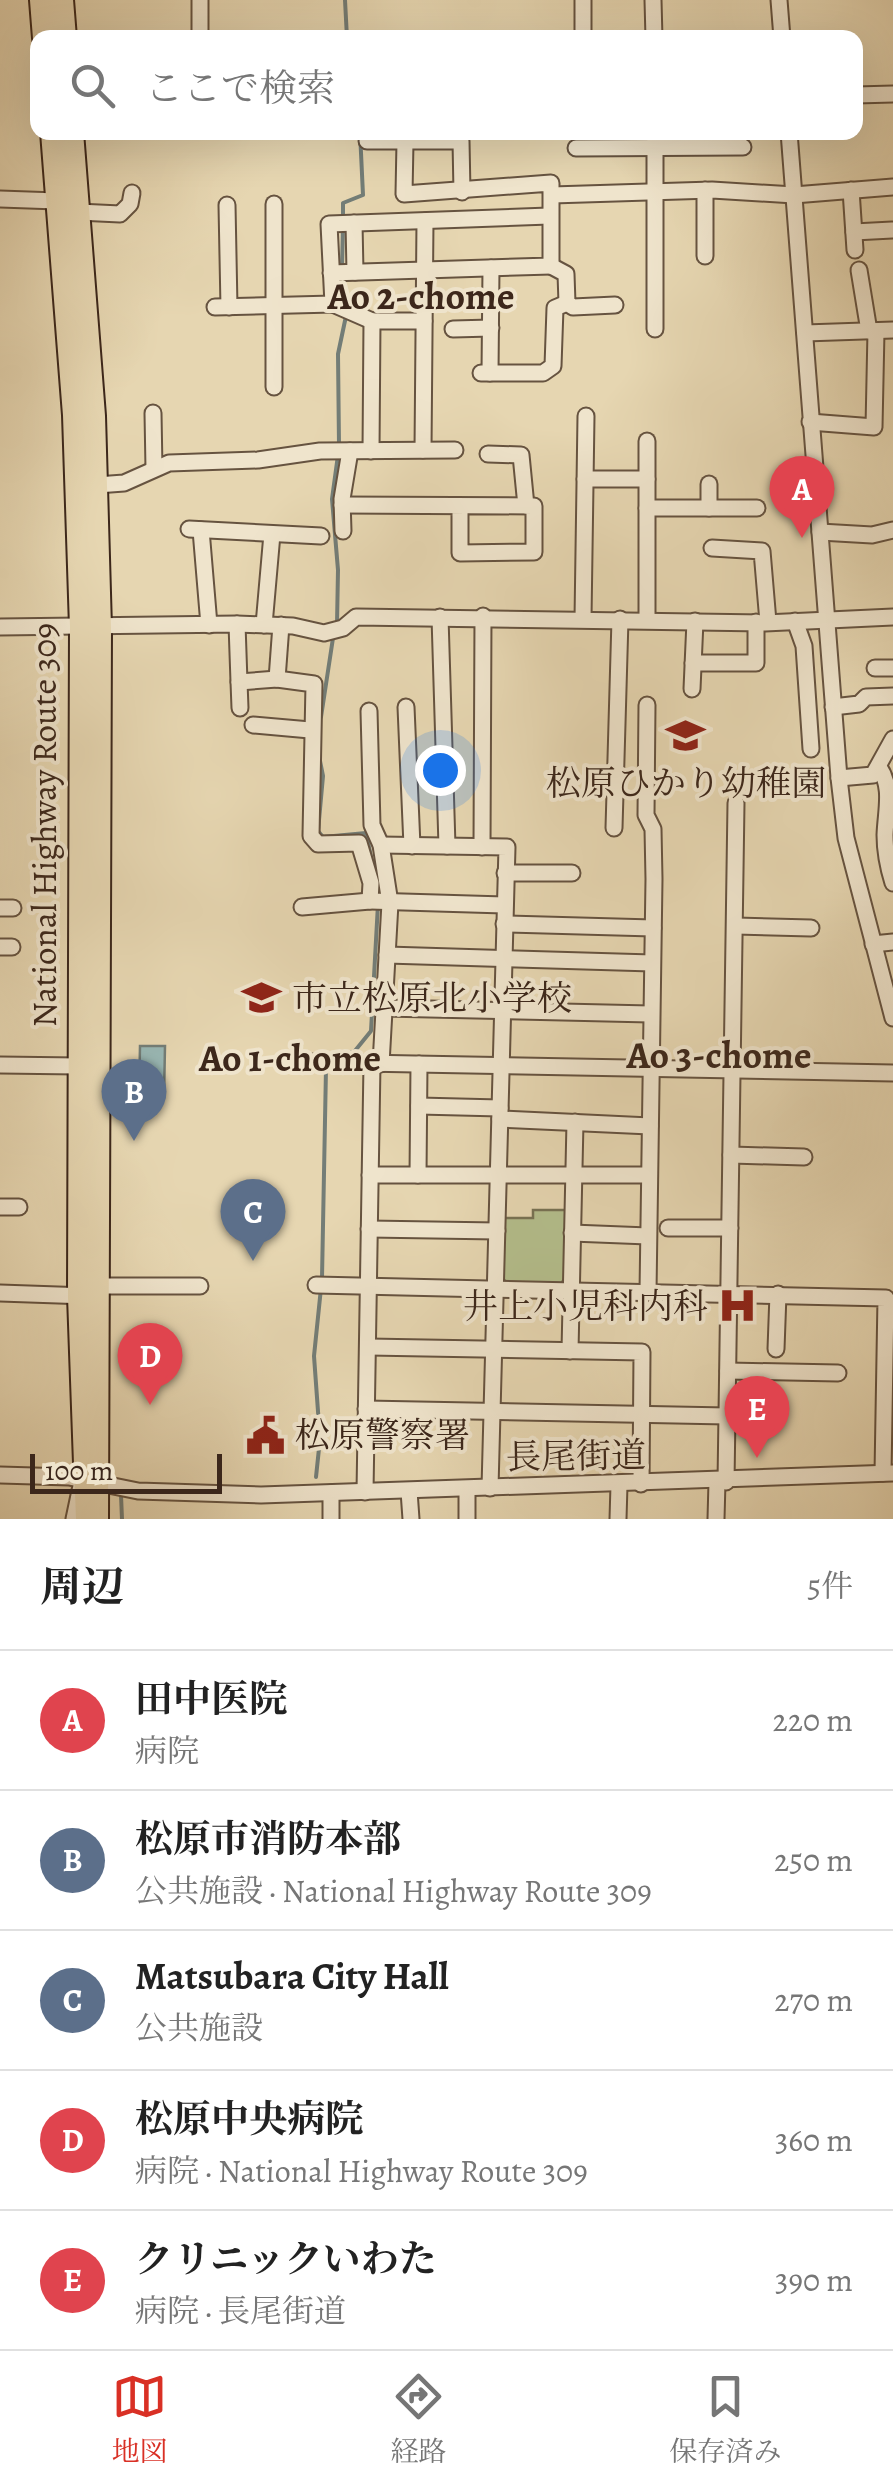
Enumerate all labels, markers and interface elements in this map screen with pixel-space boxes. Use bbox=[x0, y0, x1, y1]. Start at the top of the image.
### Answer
search box bbox=[30, 30, 863, 140]
icon: search bbox=[65, 58, 120, 113]
text: ここで検索 bbox=[145, 62, 335, 114]
district label: Ao 2-chome bbox=[327, 270, 514, 322]
pin: A bbox=[770, 456, 834, 538]
street label: National Highway Route 309 bbox=[20, 623, 68, 1027]
school or university icon: 松原ひかり幼稚園 bbox=[665, 715, 707, 757]
your location bbox=[415, 745, 466, 796]
place label: 松原ひかり幼稚園 bbox=[546, 759, 826, 807]
place label: 市立松原北小学校 bbox=[292, 974, 572, 1022]
school or university icon: 市立松原北小学校 bbox=[241, 977, 283, 1019]
district label: Ao 3-chome bbox=[626, 1029, 811, 1081]
district label: Ao 1-chome bbox=[198, 1032, 381, 1084]
pin: B bbox=[102, 1058, 166, 1141]
pin: C bbox=[220, 1178, 286, 1261]
place label: 井上小児科内科 bbox=[463, 1282, 708, 1330]
hospital icon: 井上小児科内科 bbox=[717, 1285, 759, 1327]
pin: D bbox=[118, 1322, 182, 1405]
pin: E bbox=[724, 1376, 790, 1458]
place label: 松原警察署 bbox=[295, 1411, 470, 1459]
public building icon: 松原警察署 bbox=[244, 1414, 286, 1456]
street label: 長尾街道 bbox=[506, 1431, 646, 1481]
scale bar bbox=[30, 1449, 222, 1494]
text: 100 m bbox=[45, 1452, 113, 1490]
text: 周辺 bbox=[40, 1558, 124, 1615]
text: 5件 bbox=[807, 1564, 853, 1608]
text: 田中医院 bbox=[135, 1673, 287, 1725]
text: A bbox=[62, 1698, 83, 1742]
text: 220 m bbox=[773, 1698, 853, 1742]
text: 病院 bbox=[135, 1729, 199, 1773]
text: 松原市消防本部 bbox=[135, 1813, 401, 1865]
text: B bbox=[62, 1838, 83, 1882]
text: 250 m bbox=[774, 1838, 853, 1882]
text: 公共施設 · National Highway Route 309 bbox=[135, 1869, 652, 1913]
text: Matsubara City Hall bbox=[135, 1950, 449, 2002]
text: C bbox=[63, 1978, 82, 2022]
text: 270 m bbox=[774, 1978, 853, 2022]
text: 公共施設 bbox=[135, 2006, 263, 2050]
text: 松原中央病院 bbox=[135, 2093, 363, 2145]
text: D bbox=[61, 2118, 84, 2162]
text: 360 m bbox=[775, 2118, 853, 2162]
text: 病院 · National Highway Route 309 bbox=[135, 2149, 588, 2193]
text: クリニックいわた bbox=[135, 2233, 437, 2285]
text: E bbox=[63, 2258, 82, 2302]
text: 390 m bbox=[775, 2258, 853, 2302]
text: 病院 · 長尾街道 bbox=[135, 2289, 346, 2333]
tab: 地図 bbox=[111, 2369, 168, 2471]
tab: 経路 bbox=[390, 2369, 447, 2471]
tab: 保存済み bbox=[669, 2369, 782, 2471]

